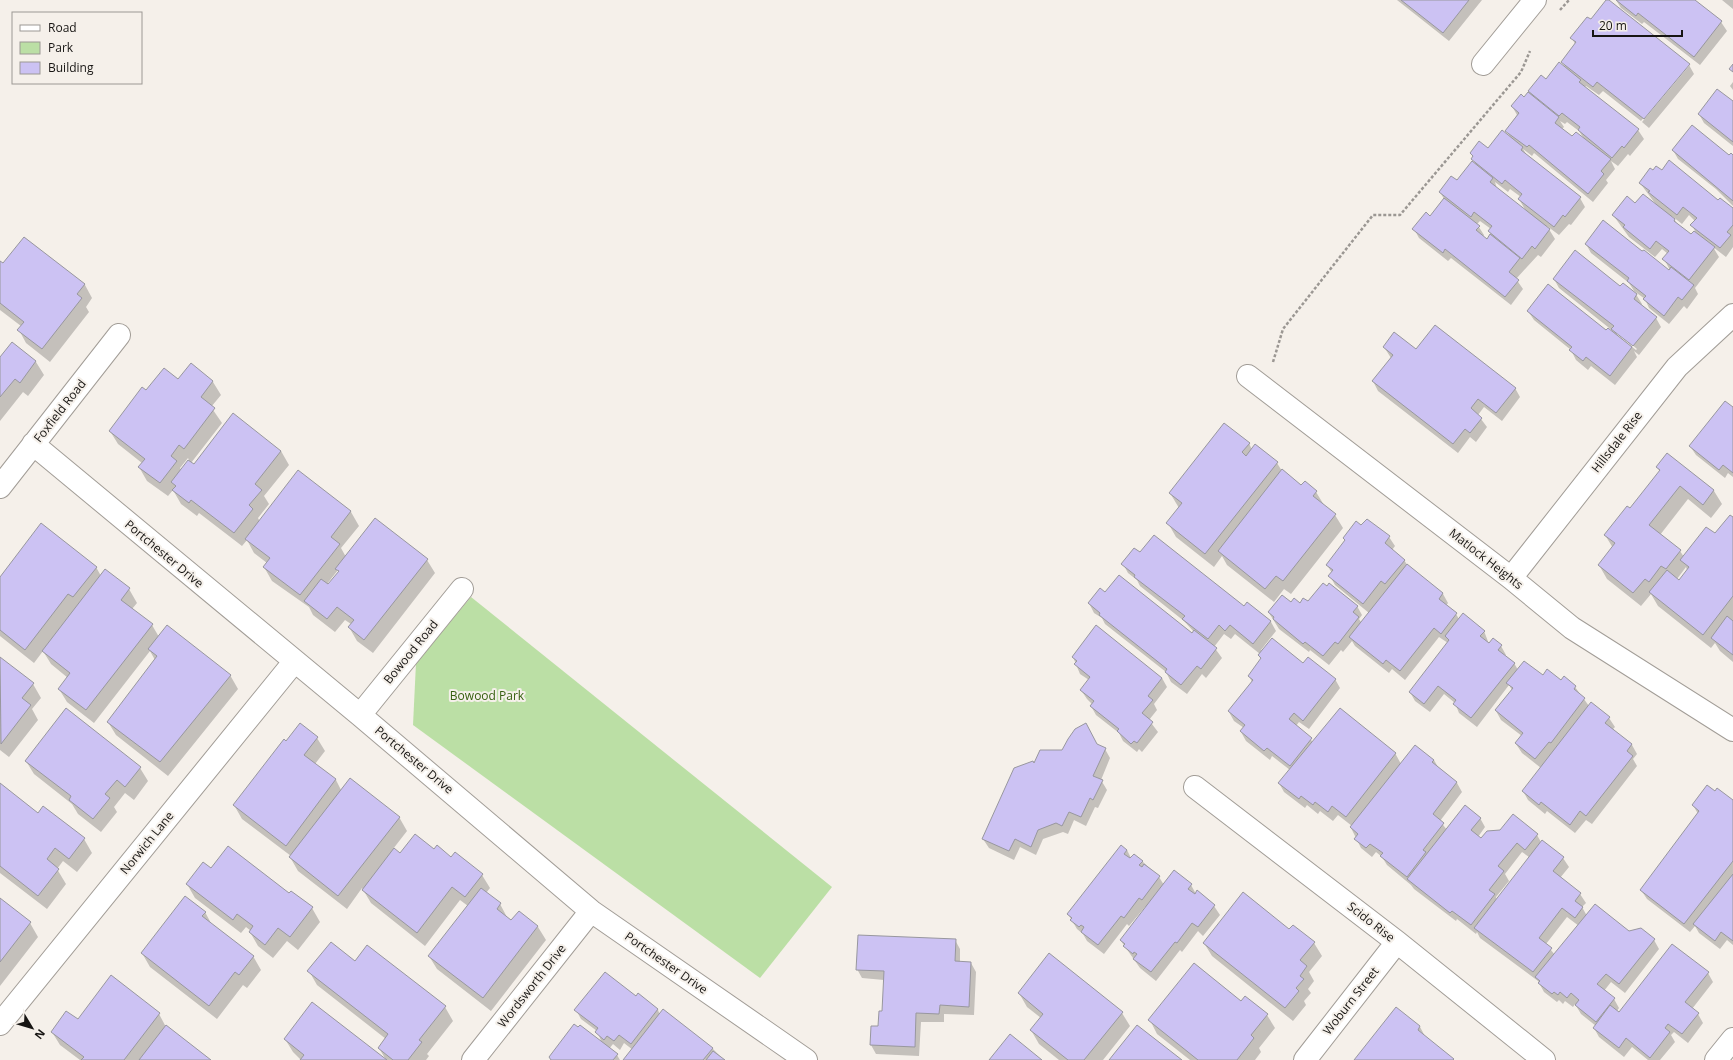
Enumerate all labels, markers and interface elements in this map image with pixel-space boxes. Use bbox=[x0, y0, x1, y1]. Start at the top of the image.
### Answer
legend bbox=[12, 12, 142, 84]
scale bar bbox=[1593, 12, 1682, 38]
text: 20 m bbox=[1599, 17, 1627, 34]
text: Road bbox=[48, 19, 77, 36]
text: Park bbox=[48, 39, 74, 56]
text: Building bbox=[48, 59, 94, 76]
street label: Foxfield Road bbox=[30, 376, 90, 446]
street label: Hillsdale Rise bbox=[1587, 407, 1646, 476]
street label: Portchester Drive bbox=[121, 516, 207, 592]
street label: Matlock Heights bbox=[1446, 524, 1527, 593]
street label: Bowood Road bbox=[380, 616, 442, 687]
park label: Bowood Park bbox=[450, 687, 525, 704]
street label: Portchester Drive bbox=[371, 722, 457, 798]
street label: Norwich Lane bbox=[116, 807, 178, 878]
street label: Scido Rise bbox=[1344, 898, 1399, 946]
street label: Portchester Drive bbox=[621, 928, 711, 998]
street label: Wordsworth Drive bbox=[494, 940, 570, 1031]
street label: Woburn Street bbox=[1319, 963, 1383, 1038]
north arrow bbox=[12, 1008, 52, 1048]
text: N bbox=[32, 1026, 49, 1043]

